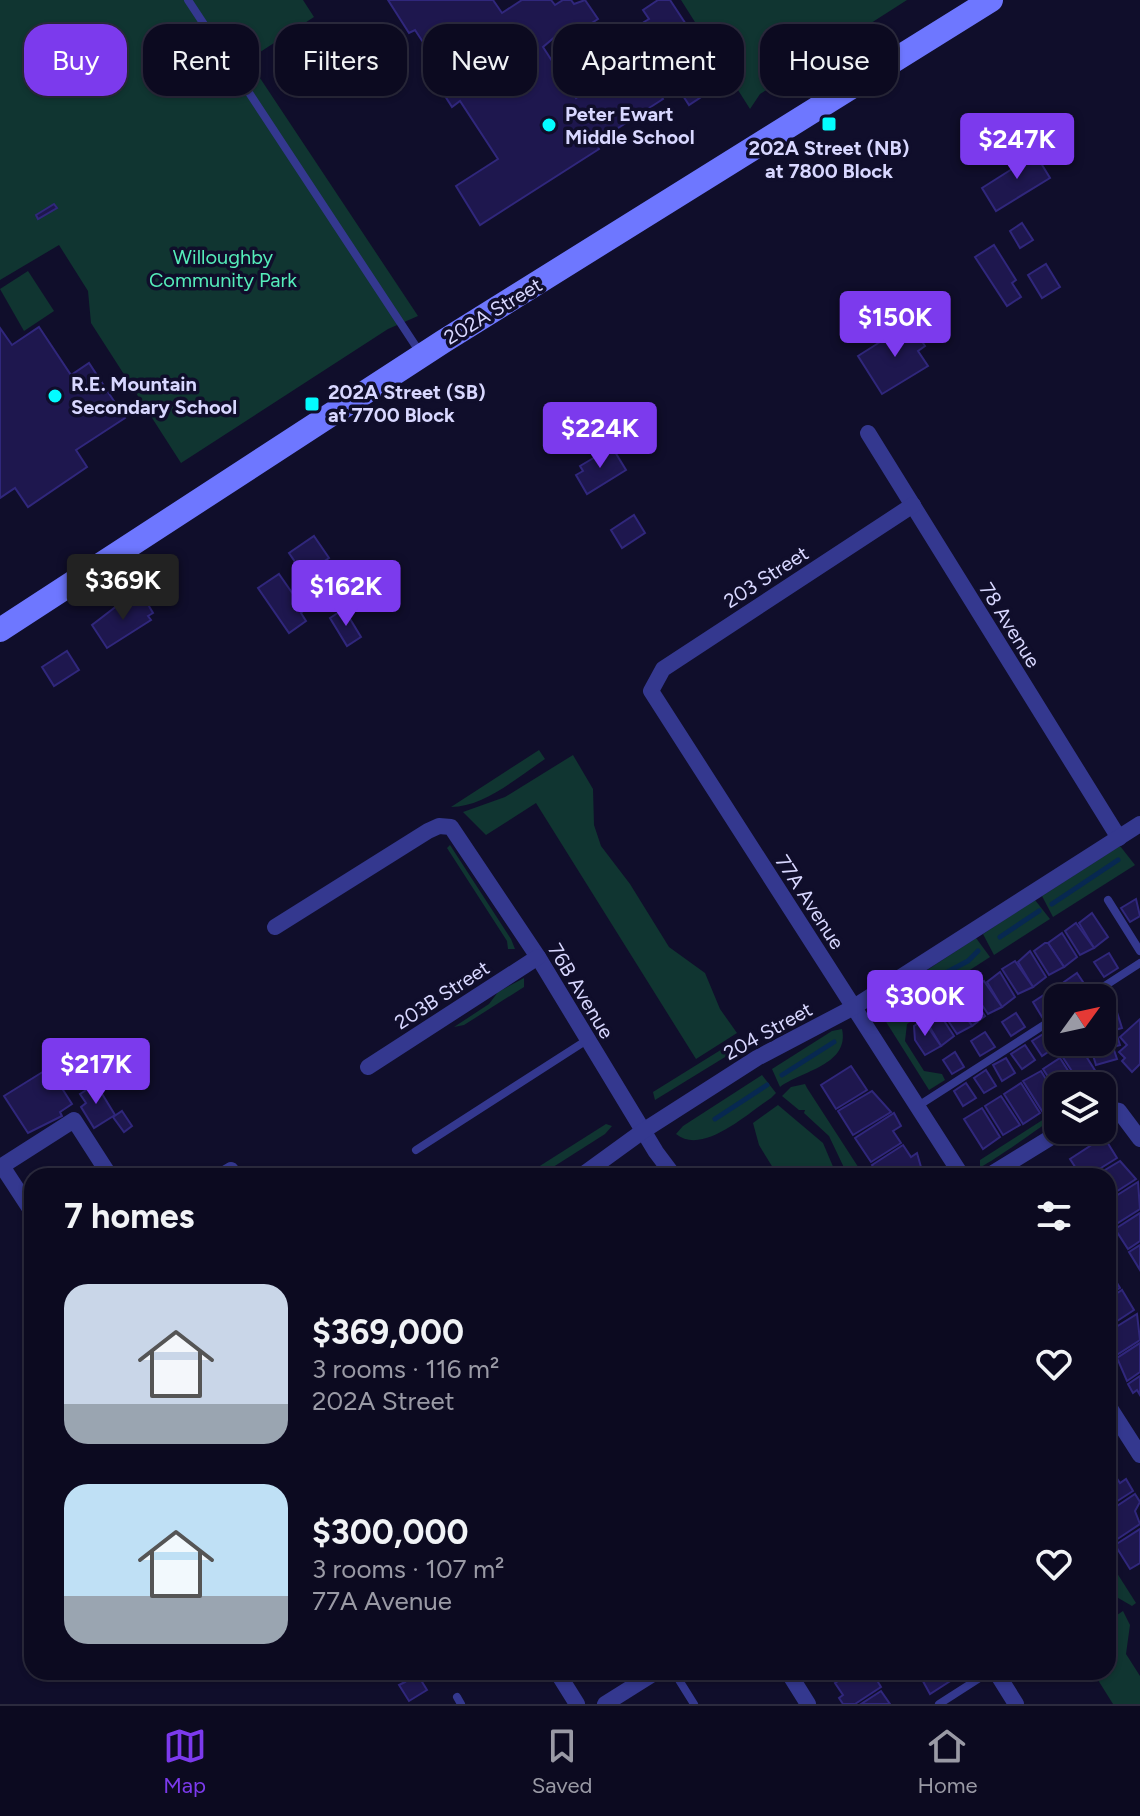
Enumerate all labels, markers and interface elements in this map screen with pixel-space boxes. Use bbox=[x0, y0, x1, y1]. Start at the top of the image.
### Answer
chip: Buy bbox=[24, 24, 127, 96]
chip: Rent bbox=[143, 24, 259, 96]
chip: Filters bbox=[275, 24, 407, 96]
chip: New bbox=[423, 24, 537, 96]
chip: Apartment bbox=[553, 24, 744, 96]
chip: House bbox=[760, 24, 898, 96]
place label: Peter Ewart Middle School bbox=[565, 102, 695, 149]
pin: $247K bbox=[961, 113, 1073, 181]
marker: 202A Street (NB) at 7800 Block bbox=[820, 115, 838, 133]
marker: Peter Ewart Middle School bbox=[540, 116, 558, 134]
text: $247K bbox=[978, 123, 1056, 155]
place label: 202A Street (NB) at 7800 Block bbox=[749, 136, 909, 183]
park label: Willoughby Community Park bbox=[149, 245, 297, 292]
street label: 202A Street bbox=[440, 272, 546, 350]
pin: $150K bbox=[839, 291, 951, 359]
text: $150K bbox=[858, 301, 932, 333]
place label: R.E. Mountain Secondary School bbox=[71, 372, 237, 419]
place label: 202A Street (SB) at 7700 Block bbox=[328, 380, 486, 427]
marker: R.E. Mountain Secondary School bbox=[46, 387, 64, 405]
marker: 202A Street (SB) at 7700 Block bbox=[303, 395, 321, 413]
pin: $224K bbox=[544, 402, 656, 470]
text: $224K bbox=[561, 412, 639, 444]
street label: 203 Street bbox=[719, 541, 813, 613]
pin: $369K bbox=[67, 554, 179, 622]
pin: $162K bbox=[290, 560, 402, 628]
text: $369K bbox=[85, 564, 161, 596]
text: $162K bbox=[310, 570, 382, 602]
street label: 78 Avenue bbox=[974, 578, 1046, 672]
street label: 77A Avenue bbox=[771, 850, 849, 954]
street label: 76B Avenue bbox=[543, 939, 619, 1043]
street label: 203B Street bbox=[390, 956, 494, 1034]
pin: $300K bbox=[869, 970, 981, 1038]
text: $300K bbox=[885, 980, 965, 1012]
north arrow bbox=[1044, 984, 1116, 1056]
map controls bbox=[1044, 984, 1116, 1144]
street label: 204 Street bbox=[720, 997, 816, 1065]
pin: $217K bbox=[40, 1038, 152, 1106]
text: $217K bbox=[60, 1048, 132, 1080]
button: layers bbox=[1044, 1072, 1116, 1144]
icon: filters bbox=[1032, 1194, 1076, 1238]
text: 7 homes bbox=[64, 1196, 194, 1237]
text: $369,000 bbox=[312, 1312, 464, 1353]
icon: home bbox=[128, 1316, 224, 1412]
icon: heart bbox=[1032, 1342, 1076, 1386]
text: 3 rooms · 116 m² bbox=[312, 1353, 499, 1385]
text: 202A Street bbox=[312, 1385, 455, 1417]
text: $300,000 bbox=[312, 1512, 469, 1553]
icon: home bbox=[128, 1516, 224, 1612]
icon: heart bbox=[1032, 1542, 1076, 1586]
text: 3 rooms · 107 m² bbox=[312, 1553, 505, 1585]
text: 77A Avenue bbox=[312, 1585, 452, 1617]
tab: Map bbox=[163, 1724, 207, 1799]
tab: Saved bbox=[532, 1724, 592, 1799]
tab: Home bbox=[917, 1724, 977, 1799]

